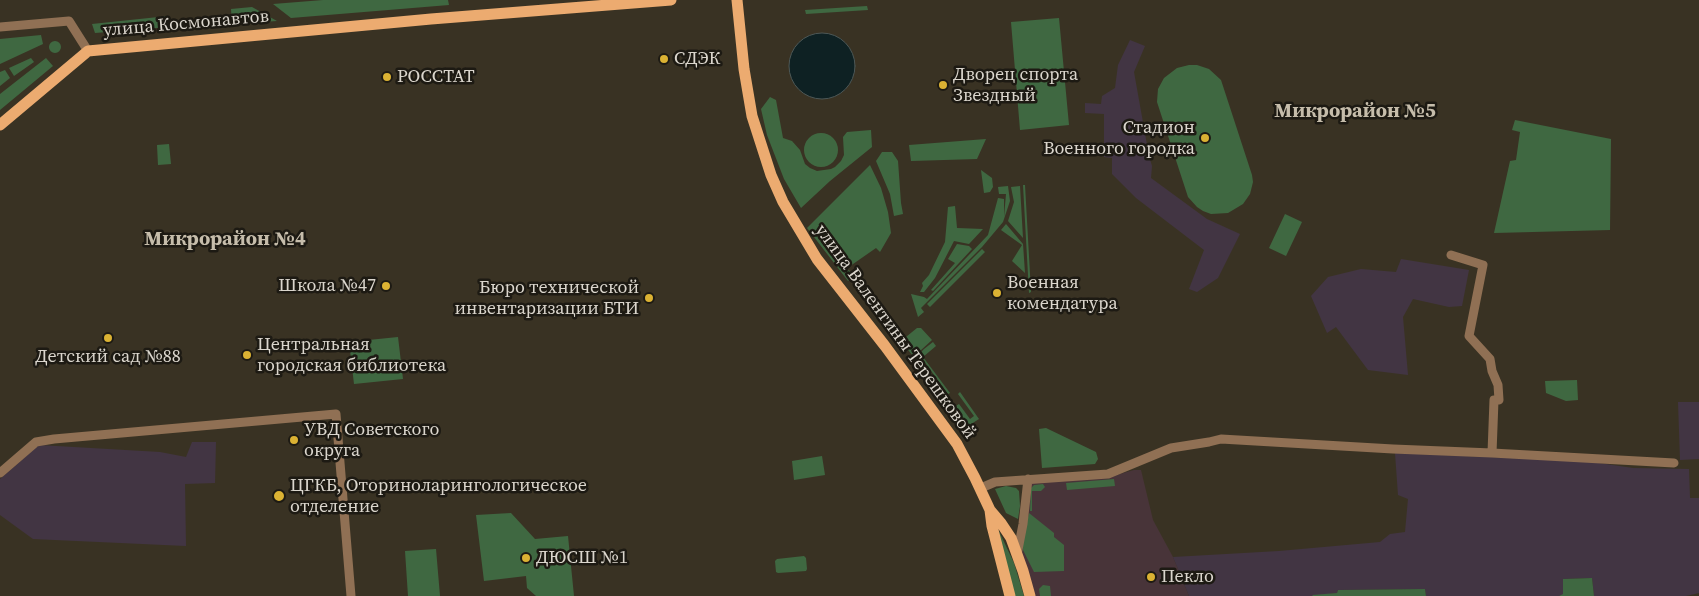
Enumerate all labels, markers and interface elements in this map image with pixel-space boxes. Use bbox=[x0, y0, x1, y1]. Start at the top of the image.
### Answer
street label: улица Космонавтов bbox=[102, 6, 270, 42]
place label: СДЭК bbox=[674, 48, 720, 70]
marker: СДЭК bbox=[658, 53, 670, 65]
place label: Дворец спорта Звездный bbox=[953, 64, 1078, 106]
place label: РОССТАТ bbox=[397, 66, 475, 88]
marker: РОССТАТ bbox=[381, 71, 393, 83]
marker: Дворец спорта Звездный bbox=[937, 79, 949, 91]
district label: Микрорайон №5 bbox=[1274, 100, 1436, 124]
place label: Стадион Военного городка bbox=[1043, 117, 1195, 160]
marker: Стадион Военного городка bbox=[1199, 132, 1211, 144]
street label: улица Валентины Терешковой bbox=[810, 220, 980, 444]
district label: Микрорайон №4 bbox=[144, 228, 306, 252]
place label: Военная комендатура bbox=[1007, 272, 1118, 314]
place label: Школа №47 bbox=[278, 275, 376, 297]
place label: Бюро технической инвентаризации БТИ bbox=[454, 277, 639, 320]
marker: Школа №47 bbox=[380, 280, 392, 292]
marker: Военная комендатура bbox=[991, 287, 1003, 299]
marker: Бюро технической инвентаризации БТИ bbox=[643, 292, 655, 304]
marker: Детский сад №88 bbox=[102, 332, 114, 344]
place label: Центральная городская библиотека bbox=[257, 334, 446, 376]
place label: Детский сад №88 bbox=[35, 346, 181, 368]
marker: Центральная городская библиотека bbox=[241, 349, 253, 361]
place label: УВД Советского округа bbox=[304, 419, 439, 462]
marker: УВД Советского округа bbox=[288, 434, 300, 446]
place label: ЦГКБ, Оториноларингологическое отделение bbox=[290, 475, 587, 518]
marker: ЦГКБ, Оториноларингологическое отделение bbox=[272, 489, 286, 503]
place label: ДЮСШ №1 bbox=[536, 547, 628, 569]
marker: ДЮСШ №1 bbox=[520, 552, 532, 564]
place label: Пекло bbox=[1161, 566, 1214, 588]
marker: Пекло bbox=[1145, 571, 1157, 583]

